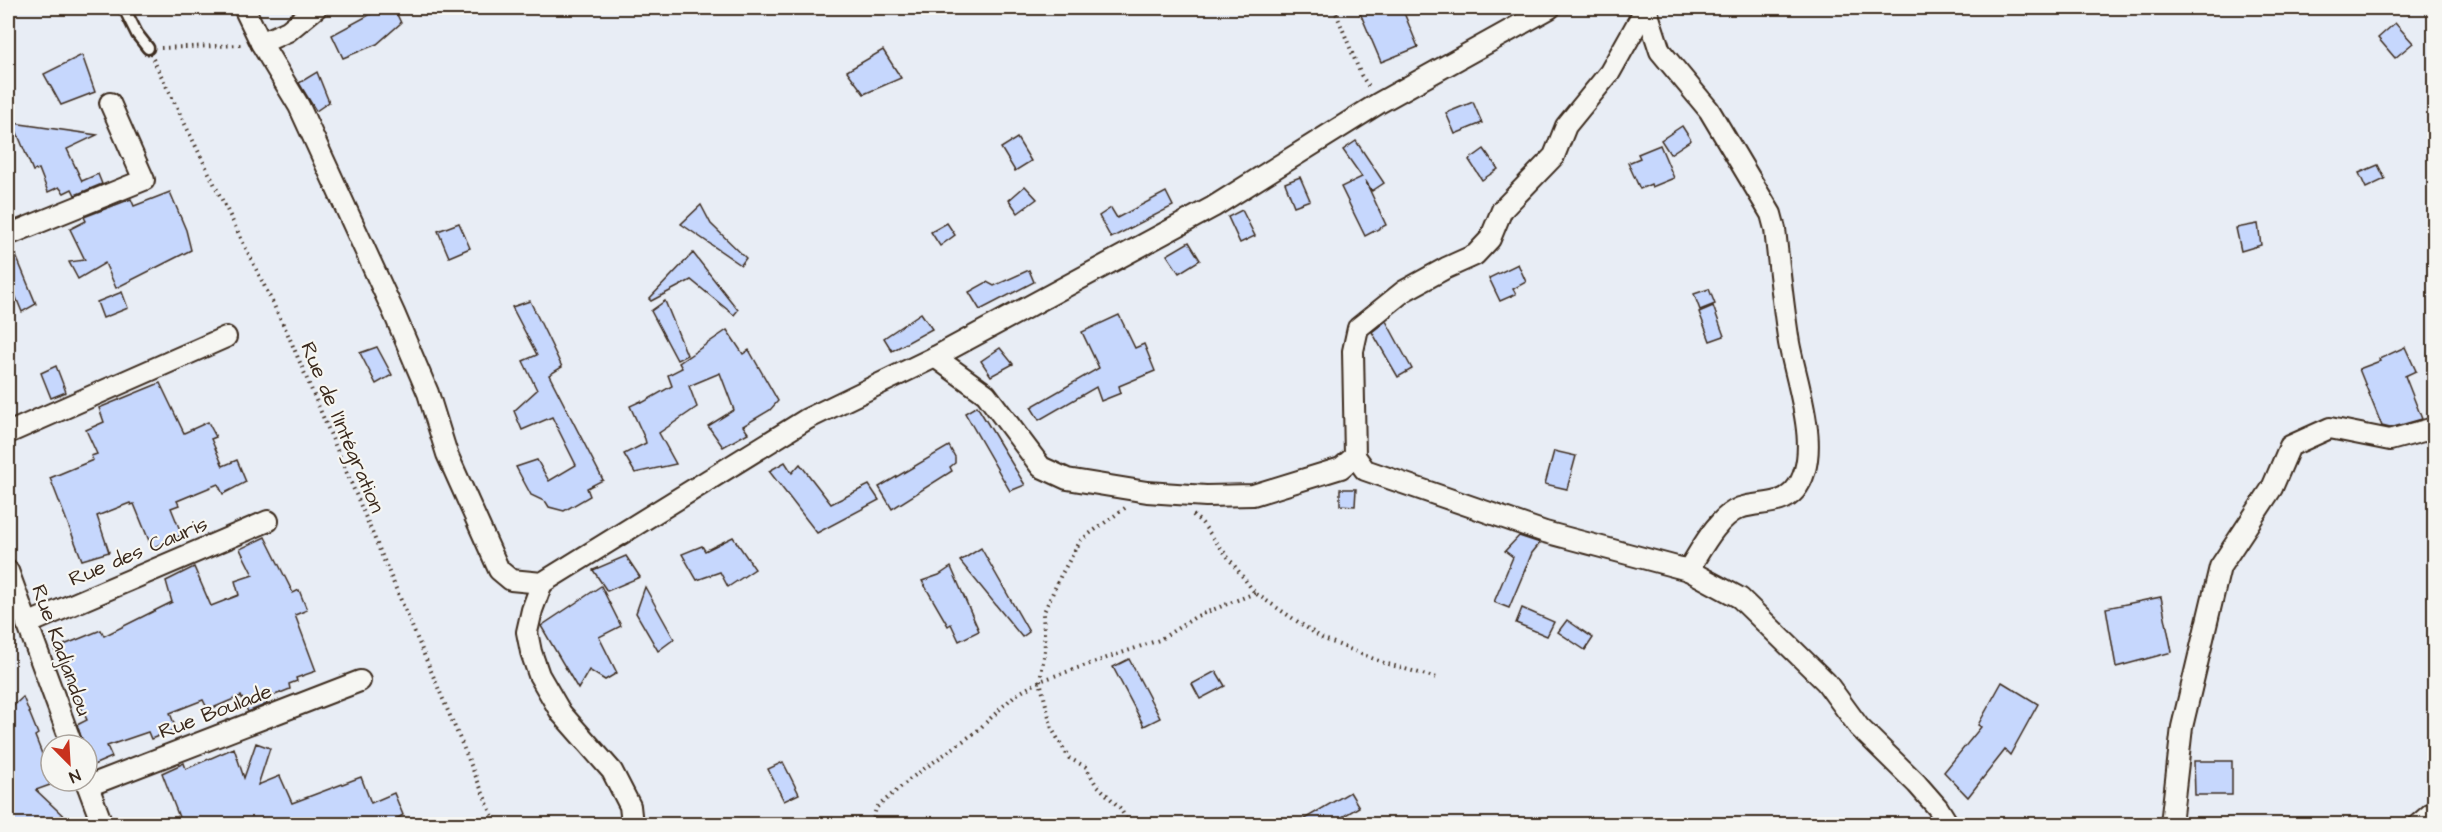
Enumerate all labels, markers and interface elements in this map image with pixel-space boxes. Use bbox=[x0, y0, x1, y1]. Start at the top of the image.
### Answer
street label: Rue de l'Intégration bbox=[292, 337, 392, 518]
street label: Rue des Cauris bbox=[64, 509, 212, 594]
street label: Rue Kadjandou bbox=[24, 580, 99, 720]
street label: Rue Boulade bbox=[154, 677, 276, 746]
north arrow bbox=[39, 733, 99, 793]
text: N bbox=[66, 764, 84, 788]

